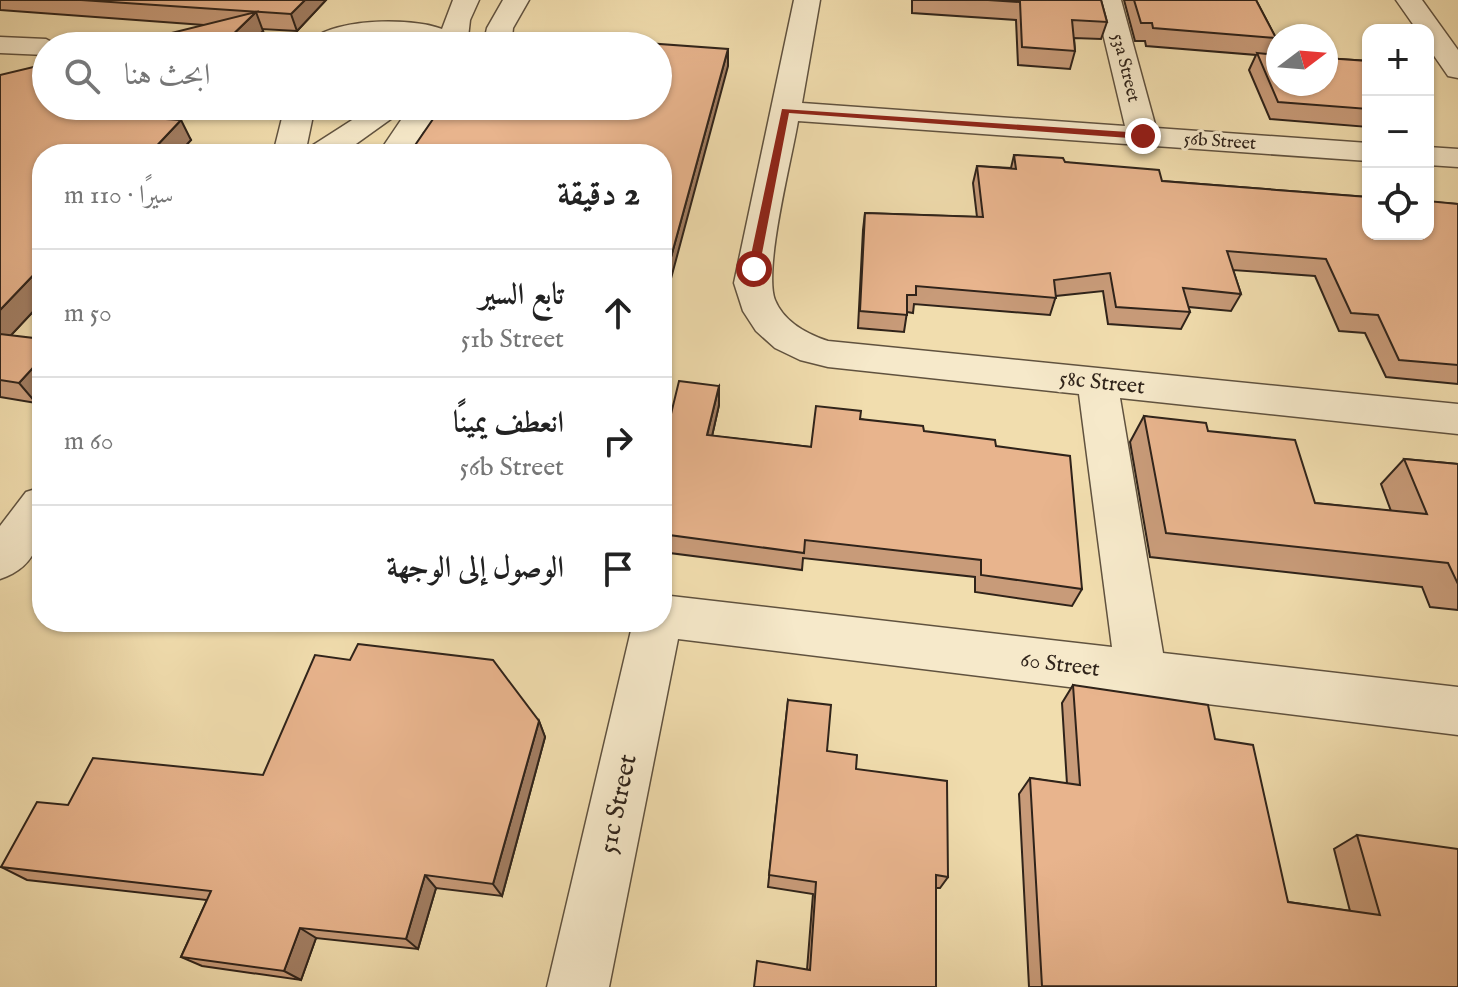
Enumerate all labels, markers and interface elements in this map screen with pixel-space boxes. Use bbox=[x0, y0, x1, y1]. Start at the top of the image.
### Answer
north arrow bbox=[1266, 24, 1338, 96]
map controls bbox=[1362, 24, 1434, 240]
button: + bbox=[1362, 24, 1434, 96]
street label: 53a Street bbox=[1105, 31, 1145, 105]
search box bbox=[32, 32, 672, 120]
icon: search bbox=[60, 54, 104, 98]
text: ابحث هنا bbox=[124, 57, 211, 95]
button: − bbox=[1362, 96, 1434, 168]
route end bbox=[1125, 118, 1161, 154]
street label: 56b Street bbox=[1183, 128, 1257, 156]
button: locate bbox=[1362, 168, 1434, 240]
text: 2 دقيقة bbox=[557, 173, 640, 216]
text: سيرًا · 110 m bbox=[64, 179, 174, 212]
route start bbox=[736, 251, 772, 287]
text: تابع السير bbox=[479, 277, 564, 315]
icon: ahead bbox=[596, 291, 640, 335]
text: 50 m bbox=[64, 297, 112, 330]
text: 51b Street bbox=[461, 323, 564, 356]
street label: 58c Street bbox=[1058, 365, 1146, 401]
text: انعطف يمينًا bbox=[453, 405, 564, 443]
icon: right bbox=[596, 419, 640, 463]
text: 60 m bbox=[64, 425, 114, 458]
text: 56b Street bbox=[460, 451, 564, 484]
icon: arrive bbox=[596, 547, 640, 591]
text: الوصول إلى الوجهة bbox=[387, 550, 564, 588]
street label: 60 Street bbox=[1019, 646, 1102, 684]
street label: 51c Street bbox=[591, 751, 645, 857]

